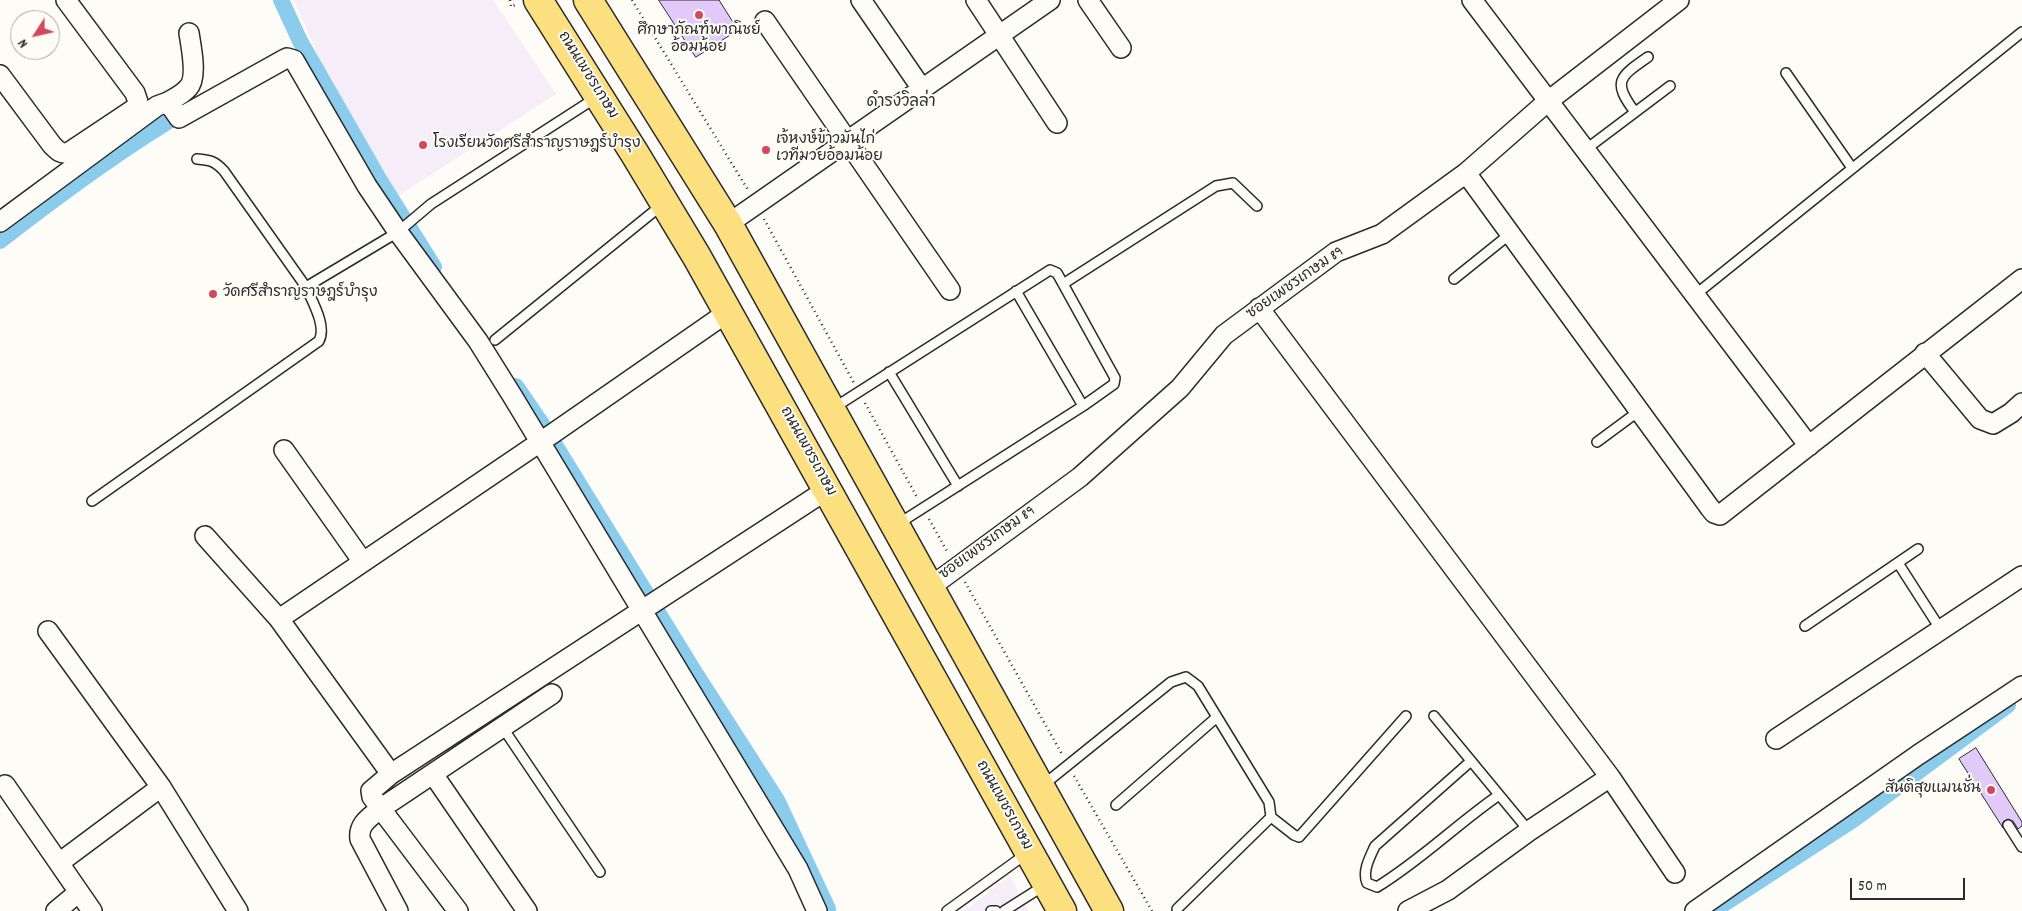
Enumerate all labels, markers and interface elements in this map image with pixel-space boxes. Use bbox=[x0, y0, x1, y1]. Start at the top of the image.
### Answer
marker: ศึกษาภัณฑ์พาณิชย์ อ้อมน้อย bbox=[693, 9, 705, 21]
north arrow bbox=[10, 10, 60, 60]
place label: ศึกษาภัณฑ์พาณิชย์ อ้อมน้อย bbox=[637, 23, 761, 58]
street label: ถนนเพชรเกษม bbox=[553, 29, 621, 123]
text: N bbox=[13, 34, 34, 52]
district label: ดำรงวิลล่า bbox=[866, 94, 936, 114]
place label: เจ้หงษ์ข้าวมันไก่ เวทีมวยอ้อมน้อย bbox=[776, 132, 883, 167]
place label: โรงเรียนวัดศรีสําราญราษฎร์บํารุง bbox=[433, 136, 641, 154]
marker: โรงเรียนวัดศรีสําราญราษฎร์บํารุง bbox=[417, 139, 429, 151]
marker: เจ้หงษ์ข้าวมันไก่ เวทีมวยอ้อมน้อย bbox=[760, 144, 772, 156]
street label: ซอยเพชรเกษม 89 bbox=[1244, 244, 1348, 324]
place label: วัดศรีสําราญราษฎร์บํารุง bbox=[223, 285, 377, 303]
marker: วัดศรีสําราญราษฎร์บํารุง bbox=[207, 288, 219, 300]
street label: ถนนเพชรเกษม bbox=[775, 404, 839, 500]
street label: ซอยเพชรเกษม 89 bbox=[936, 503, 1040, 585]
street label: ถนนเพชรเกษม bbox=[971, 758, 1035, 854]
place label: สันติสุขแมนชั่น bbox=[1885, 781, 1981, 799]
marker: สันติสุขแมนชั่น bbox=[1985, 784, 1997, 796]
scale bar bbox=[1852, 868, 1967, 900]
text: 50 m bbox=[1858, 876, 1887, 898]

